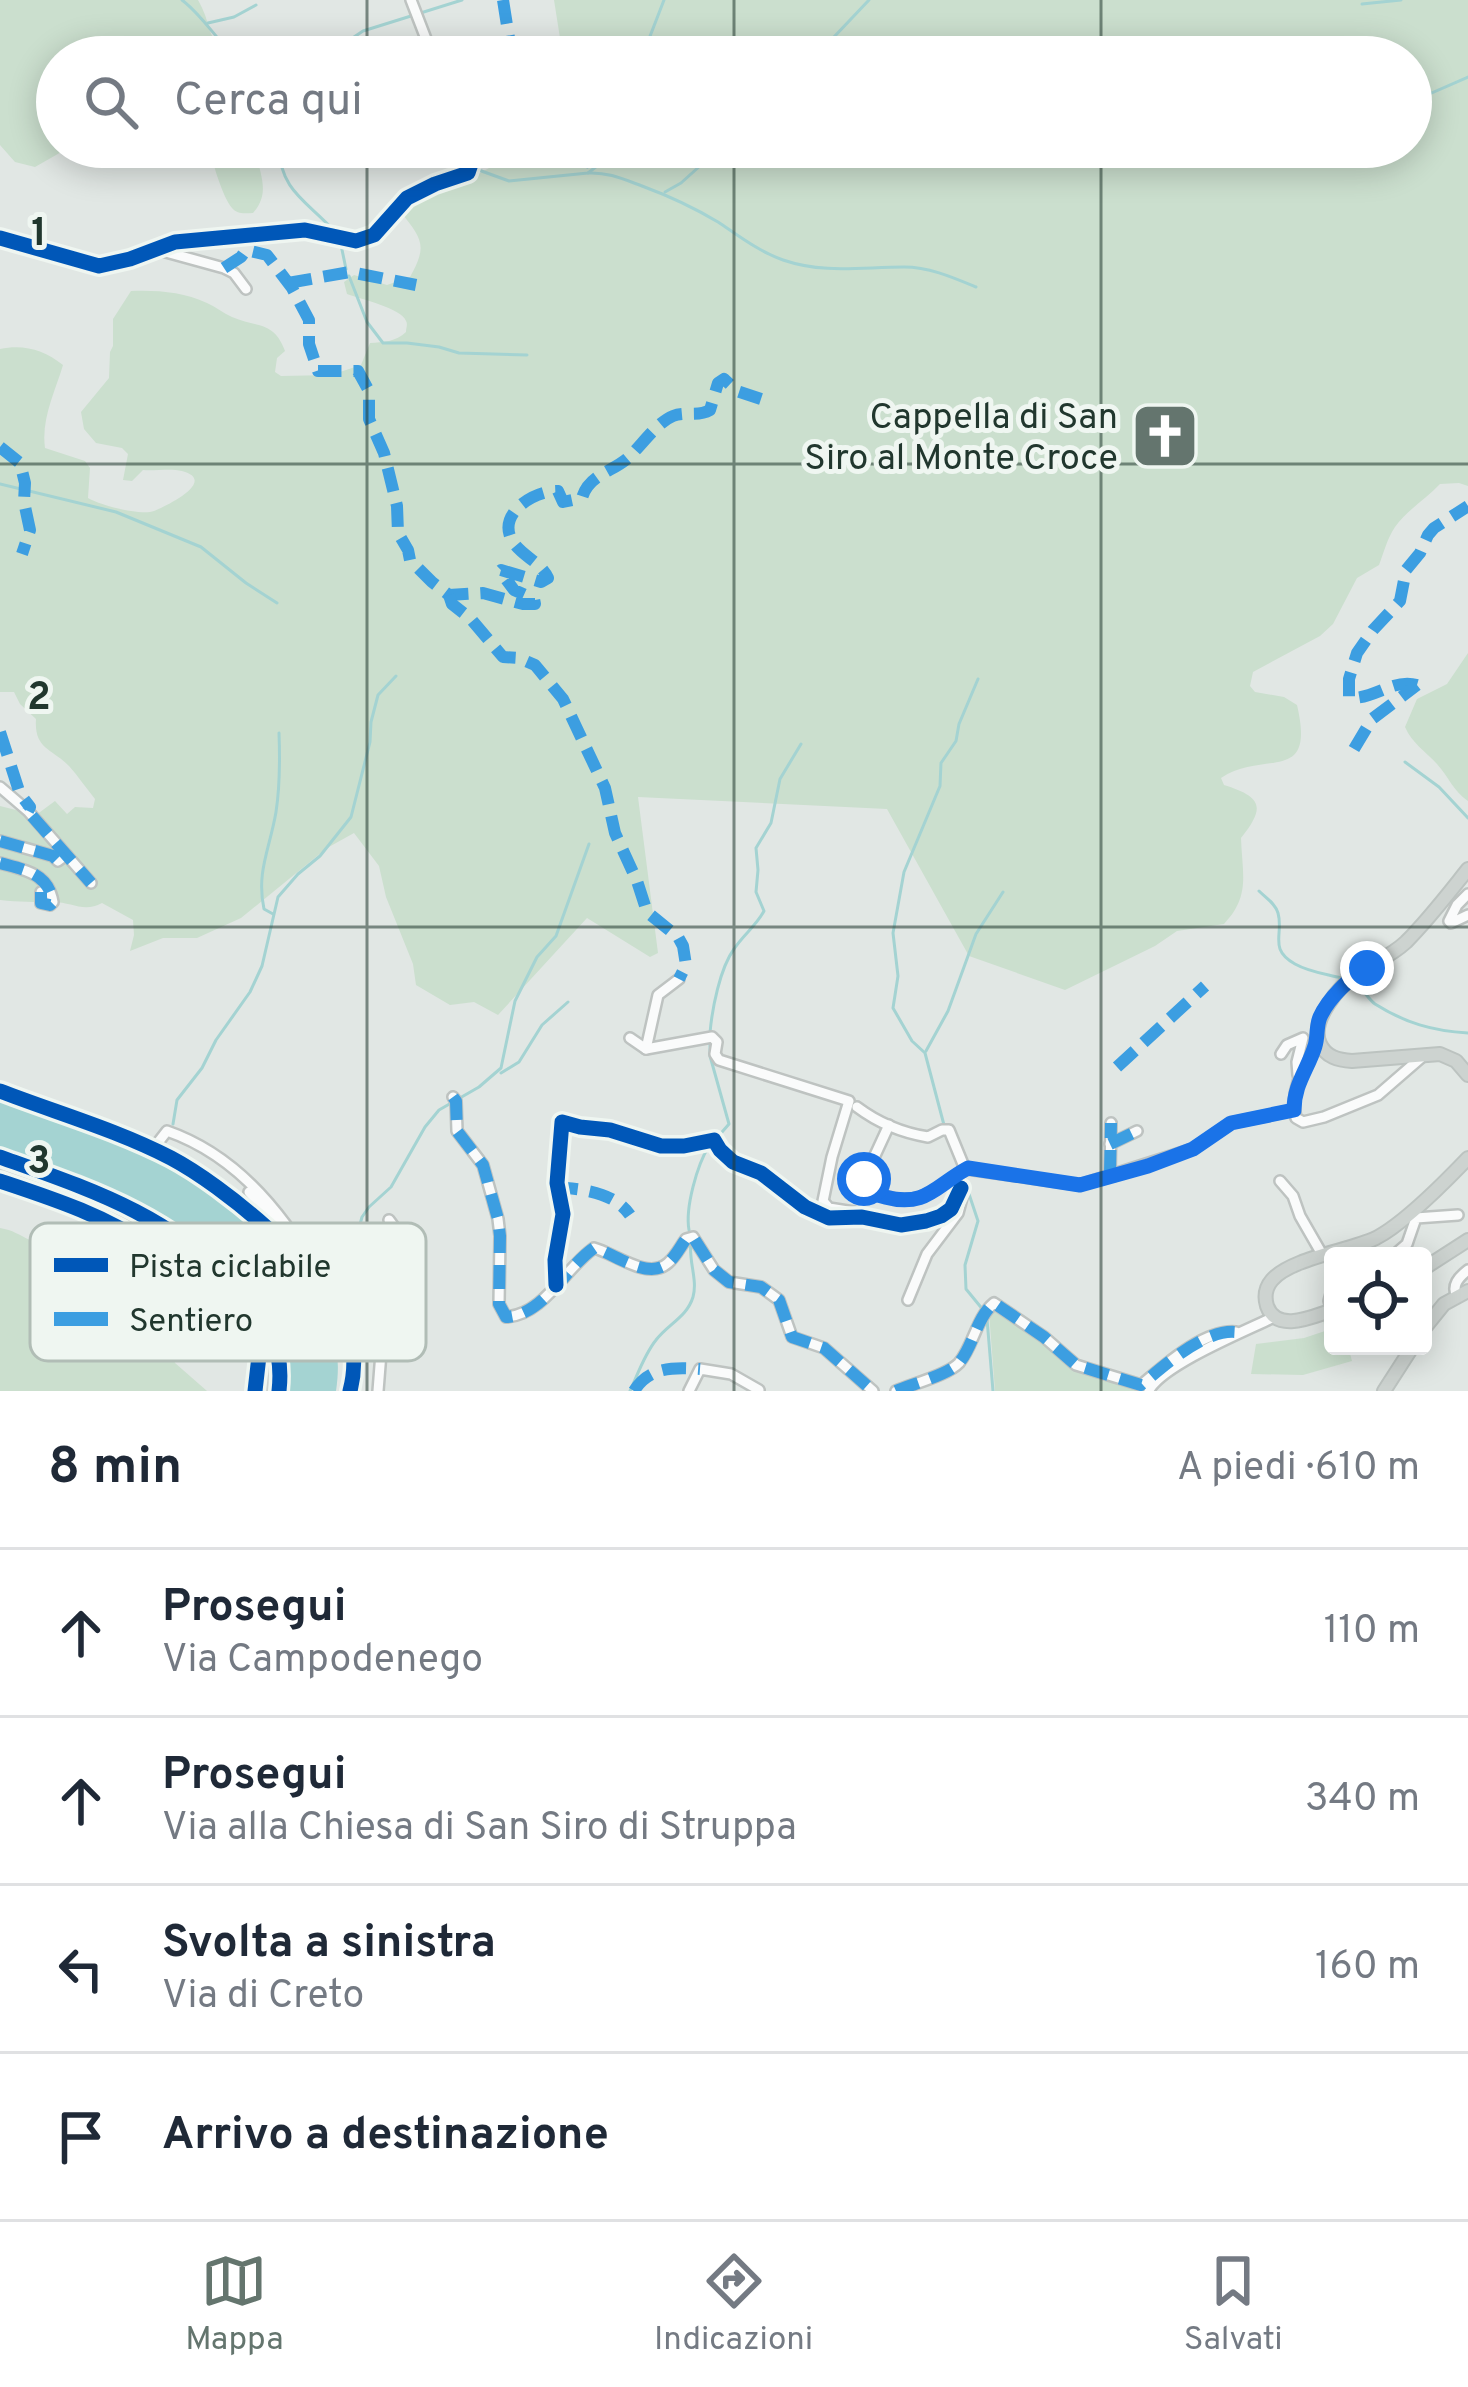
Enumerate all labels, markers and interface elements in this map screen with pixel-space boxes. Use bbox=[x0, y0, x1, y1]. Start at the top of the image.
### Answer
search box bbox=[36, 36, 1432, 168]
icon: search bbox=[78, 69, 144, 135]
text: Cerca qui bbox=[174, 74, 363, 131]
text: 1 bbox=[31, 211, 47, 260]
place label: Cappella di San Siro al Monte Croce bbox=[804, 396, 1118, 483]
church icon: Cappella di San Siro al Monte Croce bbox=[1130, 401, 1200, 471]
text: 2 bbox=[27, 675, 51, 724]
route end bbox=[1340, 941, 1394, 995]
text: 3 bbox=[27, 1139, 51, 1188]
route start bbox=[837, 1152, 891, 1206]
legend bbox=[30, 1223, 426, 1361]
map controls bbox=[1324, 1247, 1432, 1355]
button: locate bbox=[1324, 1247, 1432, 1355]
text: Pista ciclabile bbox=[129, 1248, 331, 1290]
text: Sentiero bbox=[129, 1302, 253, 1344]
text: 8 min bbox=[48, 1437, 182, 1502]
text: A piedi · 610 m bbox=[1177, 1445, 1420, 1494]
text: Prosegui bbox=[162, 1580, 346, 1637]
icon: ahead bbox=[48, 1600, 114, 1666]
text: 110 m bbox=[1324, 1608, 1420, 1657]
text: Via Campodenego bbox=[162, 1637, 483, 1686]
text: Prosegui bbox=[162, 1748, 346, 1805]
icon: ahead bbox=[48, 1768, 114, 1834]
text: 340 m bbox=[1305, 1776, 1420, 1825]
text: Via alla Chiesa di San Siro di Struppa bbox=[162, 1805, 797, 1854]
text: Svolta a sinistra bbox=[162, 1916, 496, 1973]
icon: left bbox=[48, 1936, 114, 2002]
text: 160 m bbox=[1315, 1944, 1420, 1993]
text: Via di Creto bbox=[162, 1973, 364, 2022]
icon: arrive bbox=[48, 2104, 114, 2170]
text: Arrivo a destinazione bbox=[162, 2108, 609, 2165]
tab: Mappa bbox=[185, 2248, 284, 2362]
tab: Indicazioni bbox=[654, 2248, 813, 2362]
tab: Salvati bbox=[1184, 2248, 1283, 2362]

